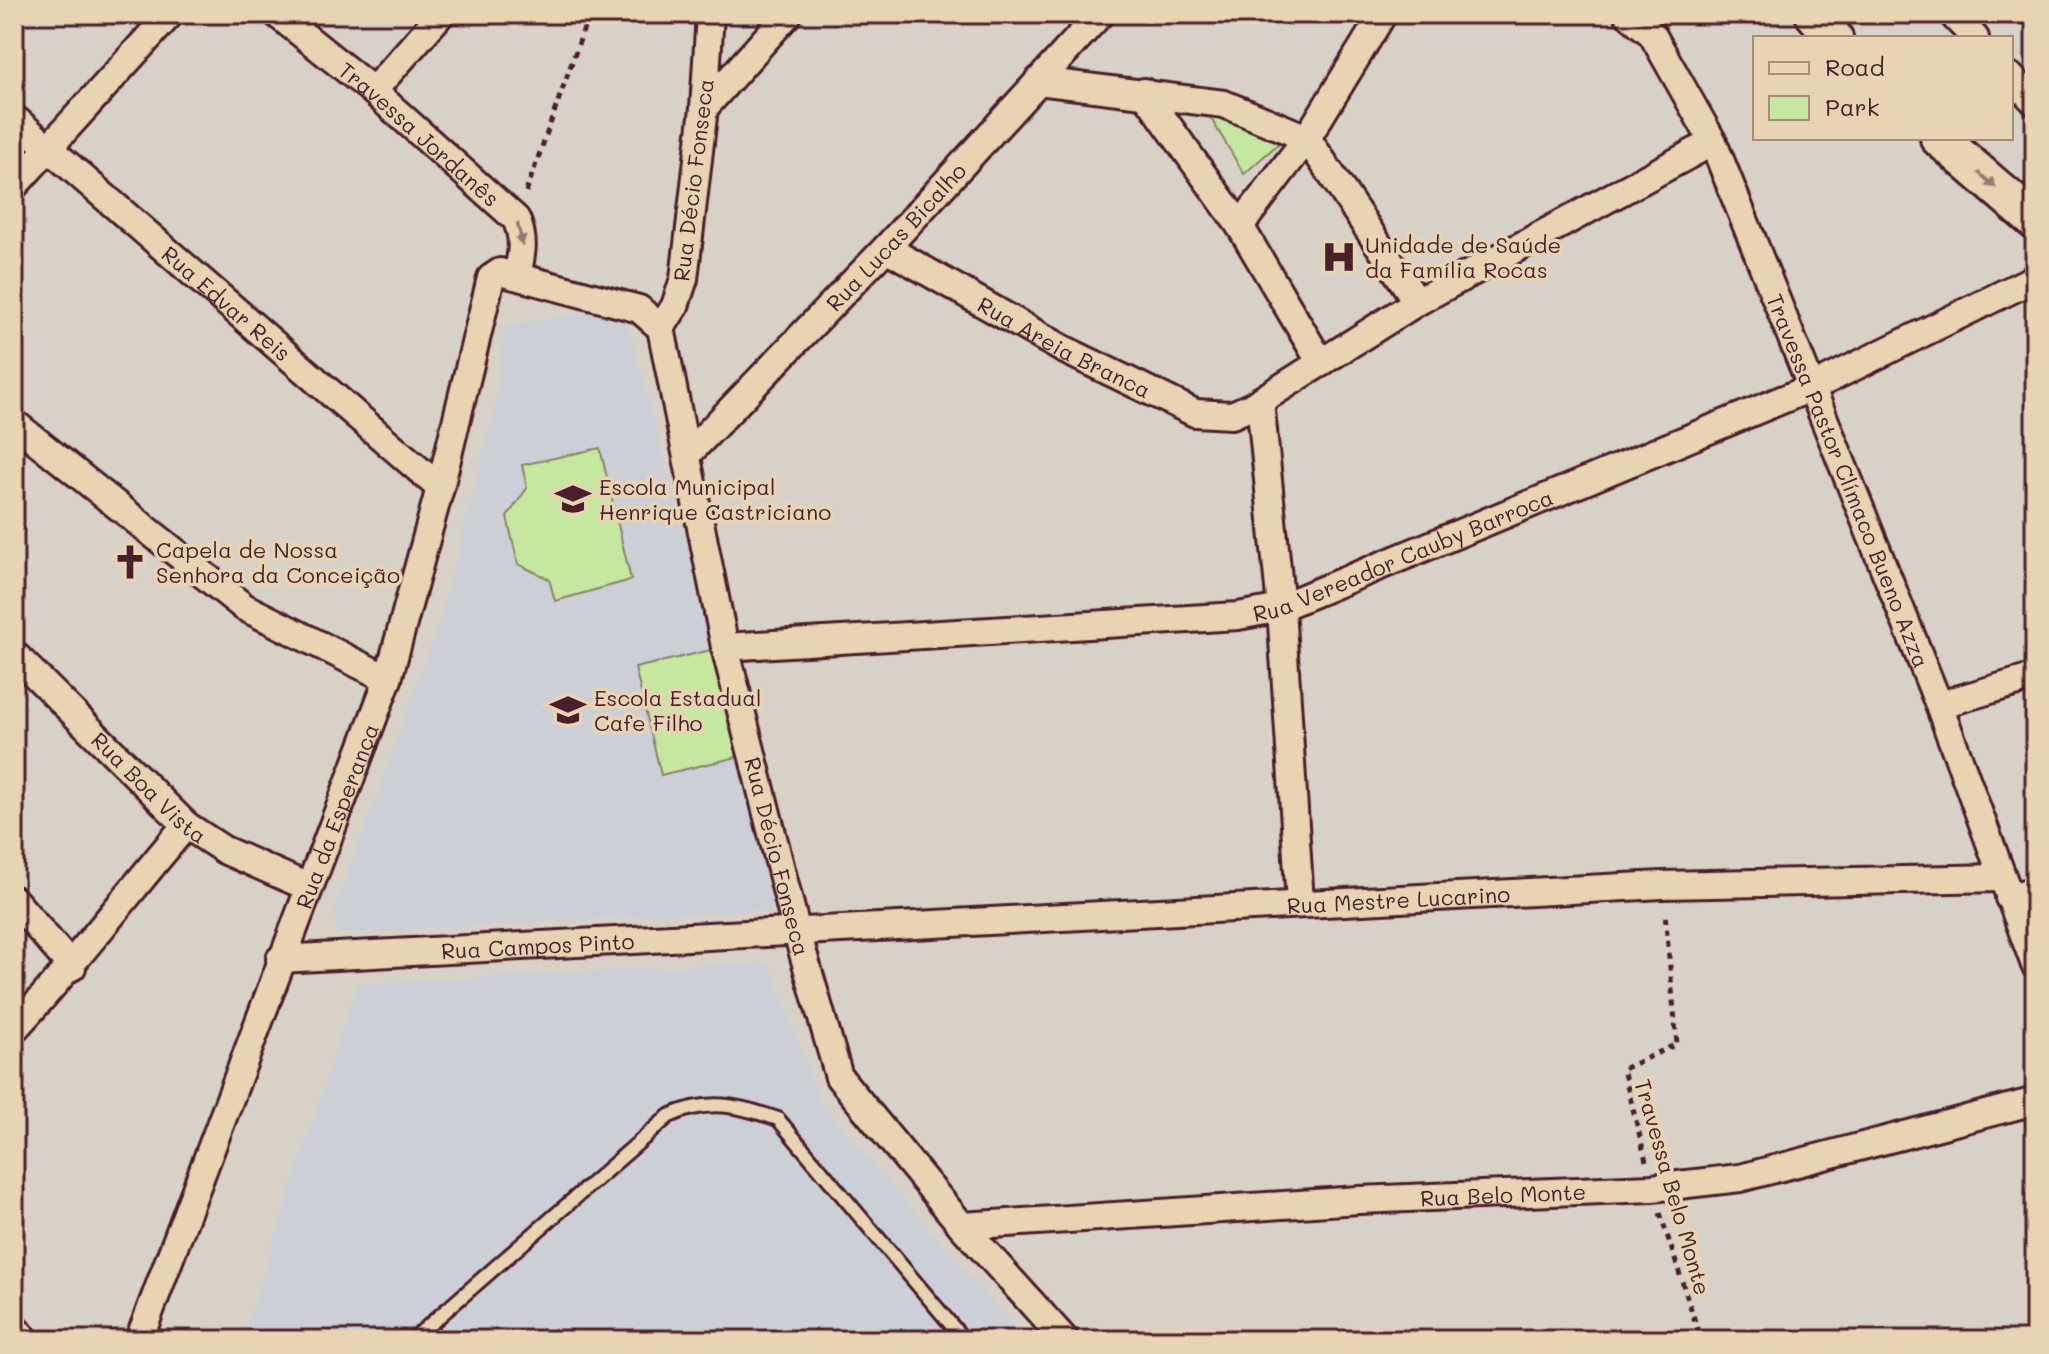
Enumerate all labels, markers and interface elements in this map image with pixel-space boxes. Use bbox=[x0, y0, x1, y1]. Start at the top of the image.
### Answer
legend bbox=[1753, 36, 2013, 140]
text: Road bbox=[1825, 51, 1885, 82]
street label: Travessa Jordanês bbox=[333, 55, 506, 212]
street label: Rua Décio Fonseca bbox=[666, 77, 720, 283]
text: Park bbox=[1825, 91, 1879, 122]
street label: Rua Lucas Bicalho bbox=[819, 156, 972, 317]
one-way arrow bbox=[1977, 171, 1997, 188]
one-way arrow bbox=[514, 221, 526, 246]
place label: Unidade de Saúde da Família Rocas bbox=[1365, 230, 1561, 284]
hospital icon: Unidade de Saúde da Família Rocas bbox=[1320, 238, 1358, 276]
street label: Rua Edvar Reis bbox=[156, 239, 298, 367]
street label: Rua Areia Branca bbox=[973, 289, 1156, 404]
street label: Travessa Pastor Clímaco Bueno Azza bbox=[1761, 289, 1937, 672]
place label: Escola Municipal Henrique Castriciano bbox=[599, 472, 831, 526]
school or university icon: Escola Municipal Henrique Castriciano bbox=[554, 480, 592, 518]
street label: Rua Vereador Cauby Barroca bbox=[1250, 482, 1557, 627]
place label: Capela de Nossa Senhora da Conceição bbox=[156, 535, 400, 589]
church icon: Capela de Nossa Senhora da Conceição bbox=[111, 543, 149, 581]
place label: Escola Estadual Cafe Filho bbox=[594, 683, 761, 737]
school or university icon: Escola Estadual Cafe Filho bbox=[549, 691, 587, 729]
street label: Rua da Esperança bbox=[288, 719, 384, 913]
street label: Rua Boa Vista bbox=[86, 725, 212, 849]
street label: Rua Décio Fonseca bbox=[739, 754, 817, 959]
street label: Rua Mestre Lucarino bbox=[1286, 879, 1511, 920]
street label: Rua Campos Pinto bbox=[440, 926, 635, 965]
street label: Travessa Belo Monte bbox=[1628, 1076, 1718, 1298]
street label: Rua Belo Monte bbox=[1420, 1176, 1587, 1212]

